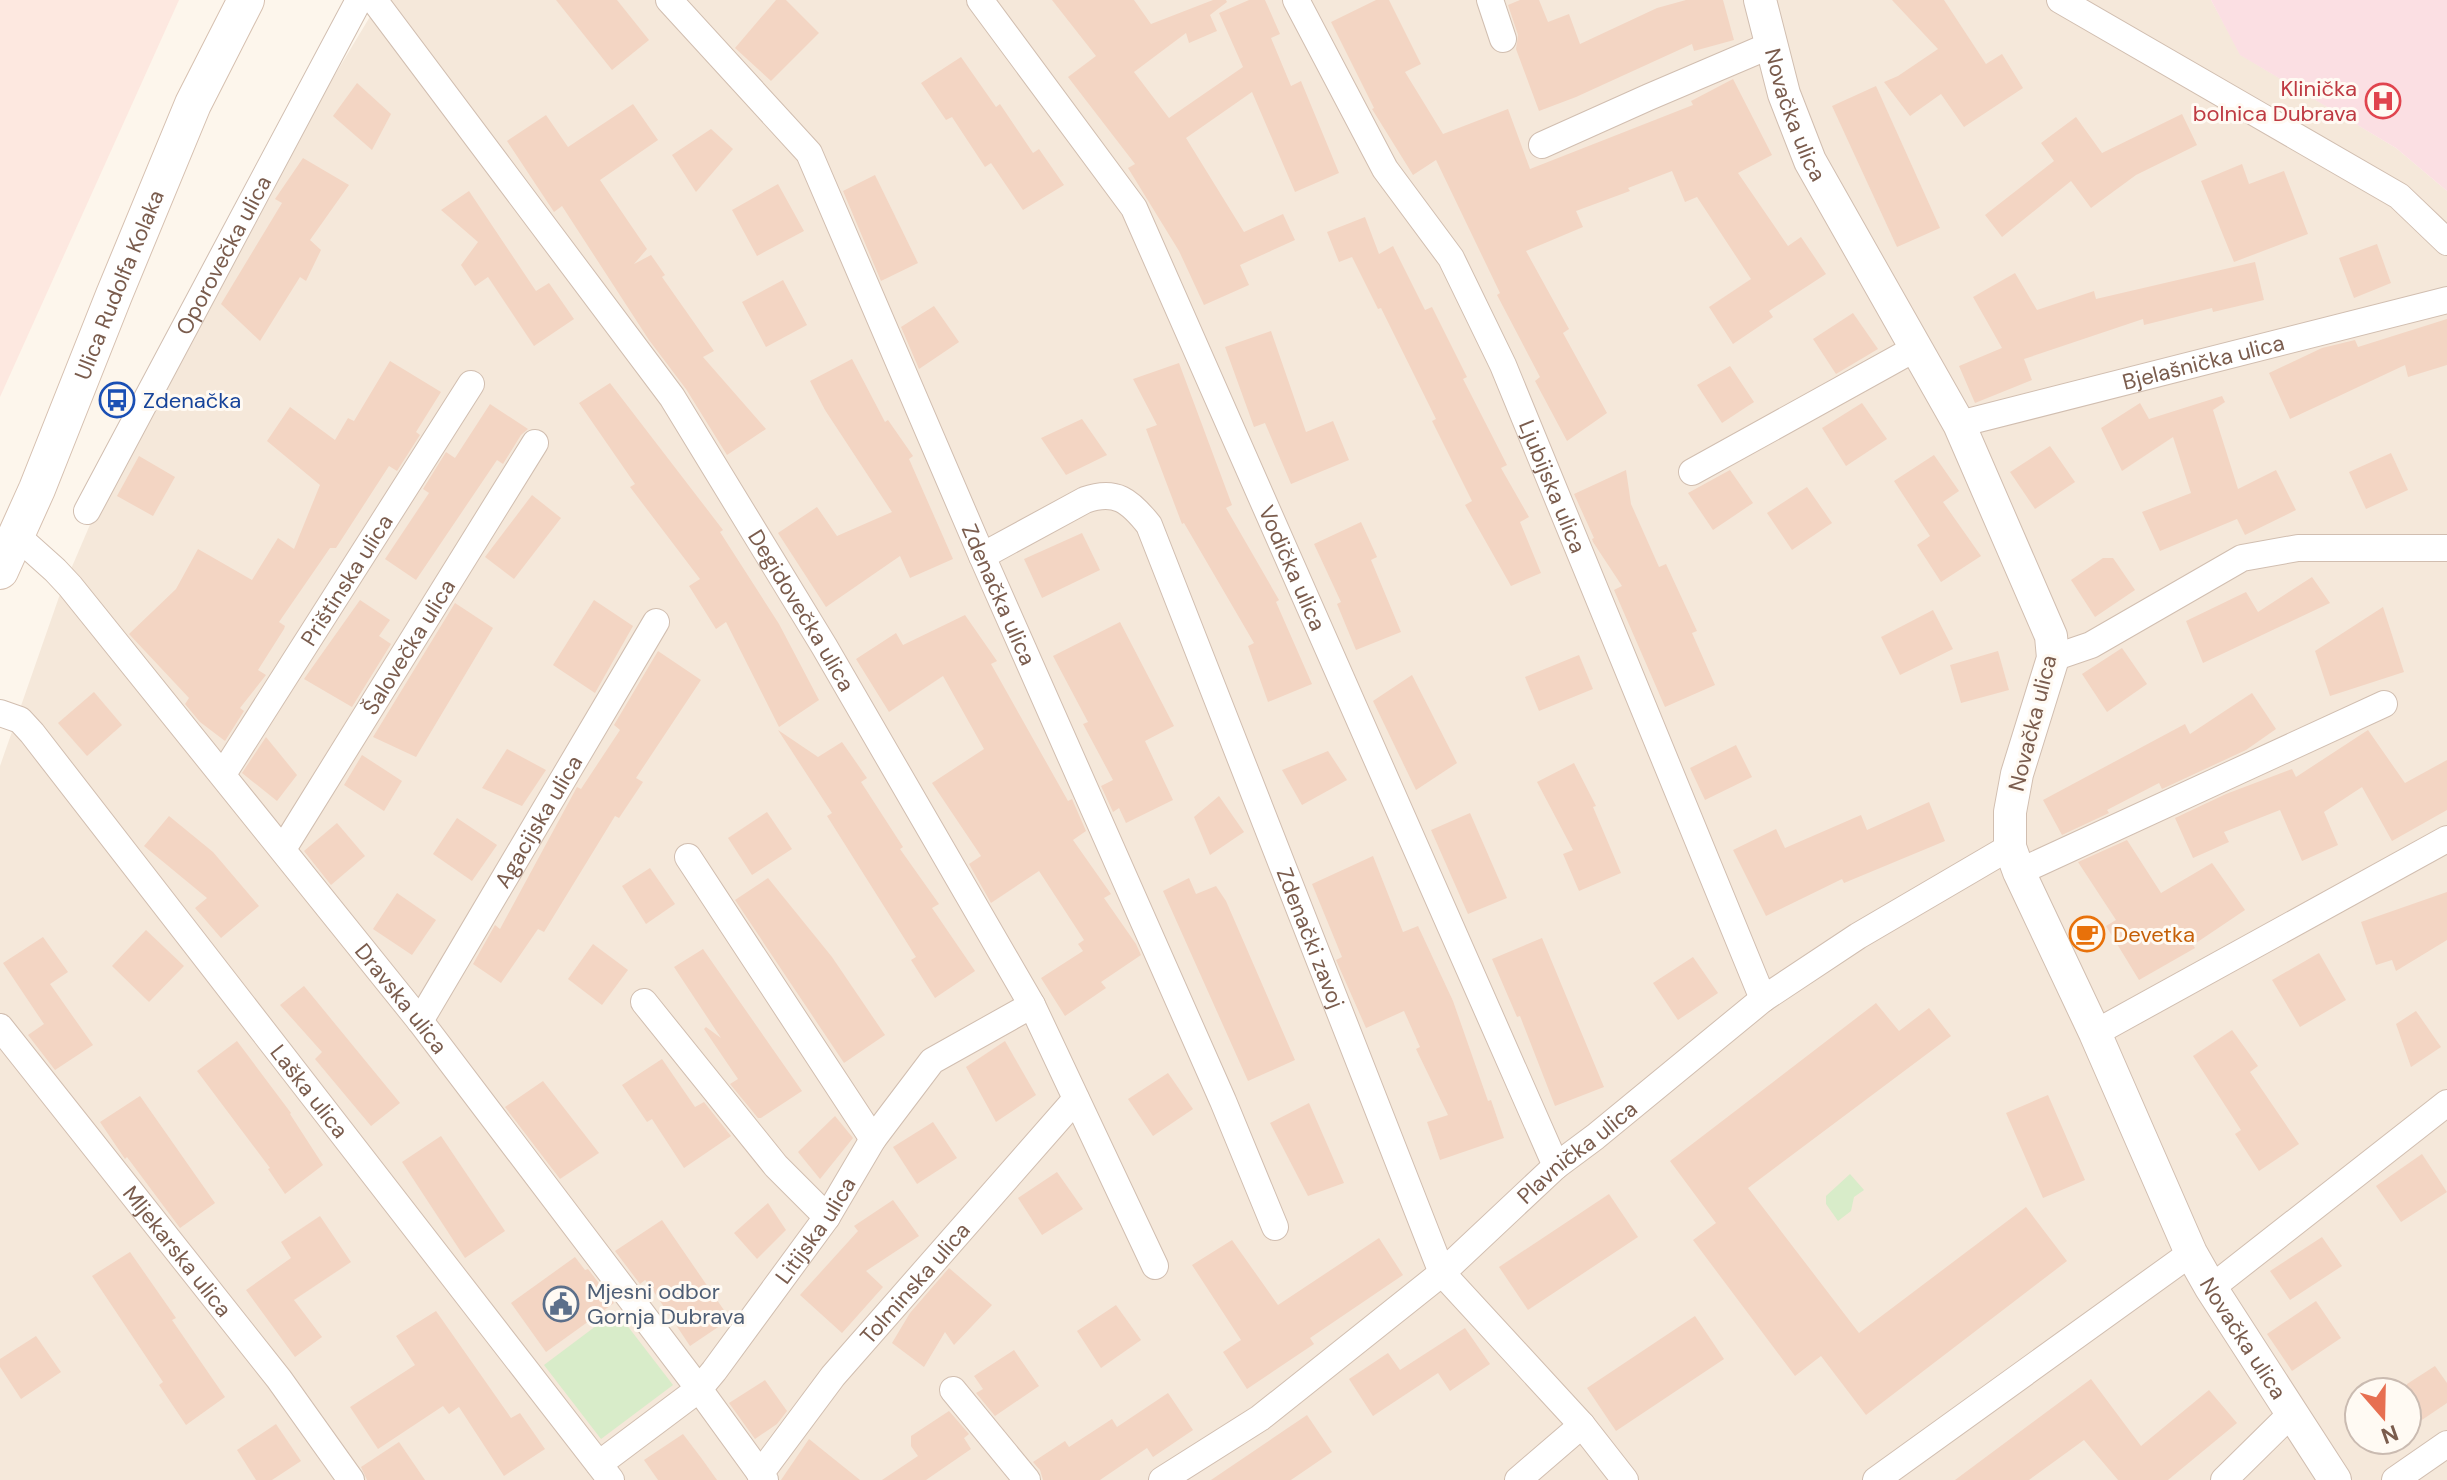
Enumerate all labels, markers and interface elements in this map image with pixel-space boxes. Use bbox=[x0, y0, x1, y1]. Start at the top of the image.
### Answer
street label: Novačka ulica bbox=[1758, 45, 1832, 187]
place label: Klinička bolnica Dubrava bbox=[2193, 74, 2357, 128]
hospital icon: Klinička bolnica Dubrava bbox=[2364, 82, 2402, 120]
street label: Oporovečka ulica bbox=[169, 171, 278, 340]
street label: Ulica Rudolfa Kolaka bbox=[68, 186, 171, 384]
street label: Bjelašnička ulica bbox=[2119, 328, 2287, 397]
bus stop icon: Zdenačka bbox=[98, 381, 136, 419]
place label: Zdenačka bbox=[143, 386, 241, 415]
street label: Ljubijska ulica bbox=[1512, 416, 1593, 557]
street label: Vodička ulica bbox=[1252, 501, 1332, 635]
street label: Prištinska ulica bbox=[294, 509, 399, 651]
street label: Zdenačka ulica bbox=[955, 519, 1042, 670]
street label: Degidovečka ulica bbox=[741, 524, 861, 697]
street label: Šalovečka ulica bbox=[356, 574, 462, 720]
street label: Novačka ulica bbox=[2002, 652, 2063, 794]
street label: Agacijska ulica bbox=[488, 750, 589, 893]
street label: Zdenački zavoj bbox=[1270, 864, 1351, 1013]
cafe icon: Devetka bbox=[2068, 915, 2106, 953]
place label: Devetka bbox=[2113, 920, 2195, 949]
street label: Dravska ulica bbox=[348, 938, 454, 1060]
street label: Laška ulica bbox=[264, 1039, 355, 1144]
street label: Plavnička ulica bbox=[1511, 1094, 1643, 1210]
street label: Litijska ulica bbox=[769, 1172, 862, 1290]
street label: Mljekarska ulica bbox=[116, 1180, 238, 1323]
street label: Tolminska ulica bbox=[854, 1216, 976, 1350]
street label: Novačka ulica bbox=[2193, 1272, 2293, 1405]
place label: Mjesni odbor Gornja Dubrava bbox=[587, 1277, 745, 1331]
public building icon: Mjesni odbor Gornja Dubrava bbox=[542, 1285, 580, 1323]
north arrow bbox=[2343, 1376, 2423, 1456]
text: N bbox=[2377, 1418, 2402, 1451]

